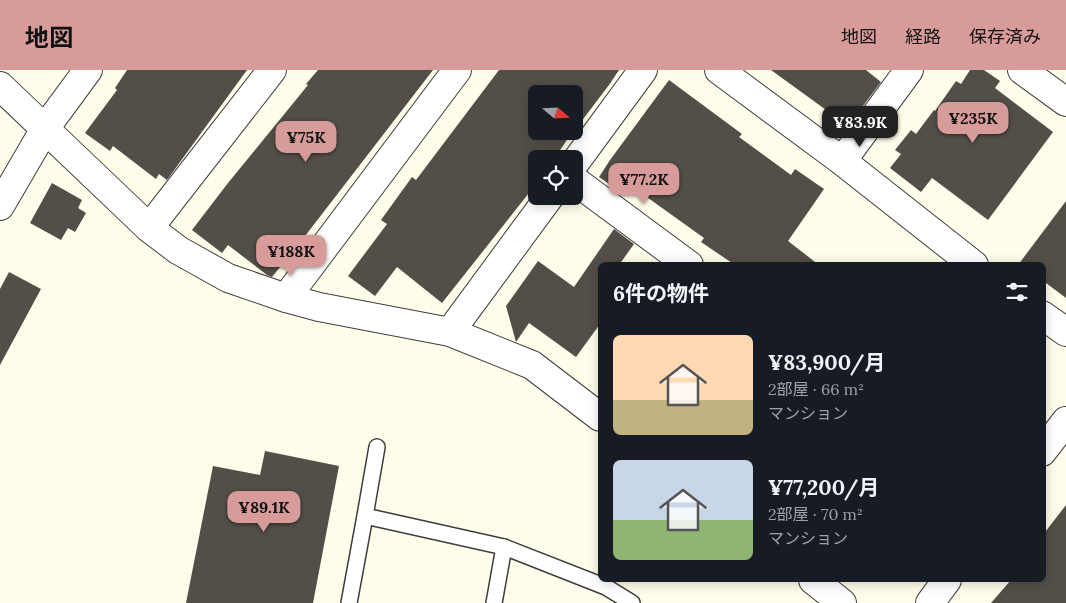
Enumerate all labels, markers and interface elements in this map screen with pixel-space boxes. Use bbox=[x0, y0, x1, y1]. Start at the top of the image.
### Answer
text: 地図 bbox=[25, 22, 73, 53]
text: 地図 bbox=[841, 25, 877, 48]
text: 経路 bbox=[905, 25, 941, 48]
text: 保存済み bbox=[969, 25, 1041, 48]
north arrow bbox=[528, 85, 582, 140]
map controls bbox=[528, 85, 583, 205]
pin: ¥235K bbox=[938, 102, 1008, 144]
pin: ¥83.9K bbox=[819, 106, 901, 148]
text: ¥235K bbox=[948, 108, 998, 128]
text: ¥83.9K bbox=[833, 112, 887, 132]
pin: ¥75K bbox=[276, 121, 336, 163]
text: ¥75K bbox=[286, 127, 326, 147]
button: locate bbox=[528, 150, 583, 205]
pin: ¥77.2K bbox=[603, 162, 685, 205]
text: ¥77.2K bbox=[619, 169, 669, 189]
pin: ¥188K bbox=[256, 234, 326, 277]
text: ¥188K bbox=[267, 241, 315, 261]
icon: filters bbox=[1003, 278, 1031, 306]
text: 6件の物件 bbox=[613, 280, 709, 307]
text: ¥83,900/月 bbox=[768, 349, 885, 376]
icon: home bbox=[653, 355, 713, 415]
text: 2部屋 · 66 m² bbox=[768, 379, 864, 399]
text: マンション bbox=[768, 403, 848, 423]
text: ¥77,200/月 bbox=[768, 474, 879, 501]
icon: home bbox=[653, 480, 713, 540]
pin: ¥89.1K bbox=[223, 490, 305, 533]
text: ¥89.1K bbox=[238, 497, 290, 517]
text: 2部屋 · 70 m² bbox=[768, 504, 863, 524]
text: マンション bbox=[768, 528, 848, 548]

